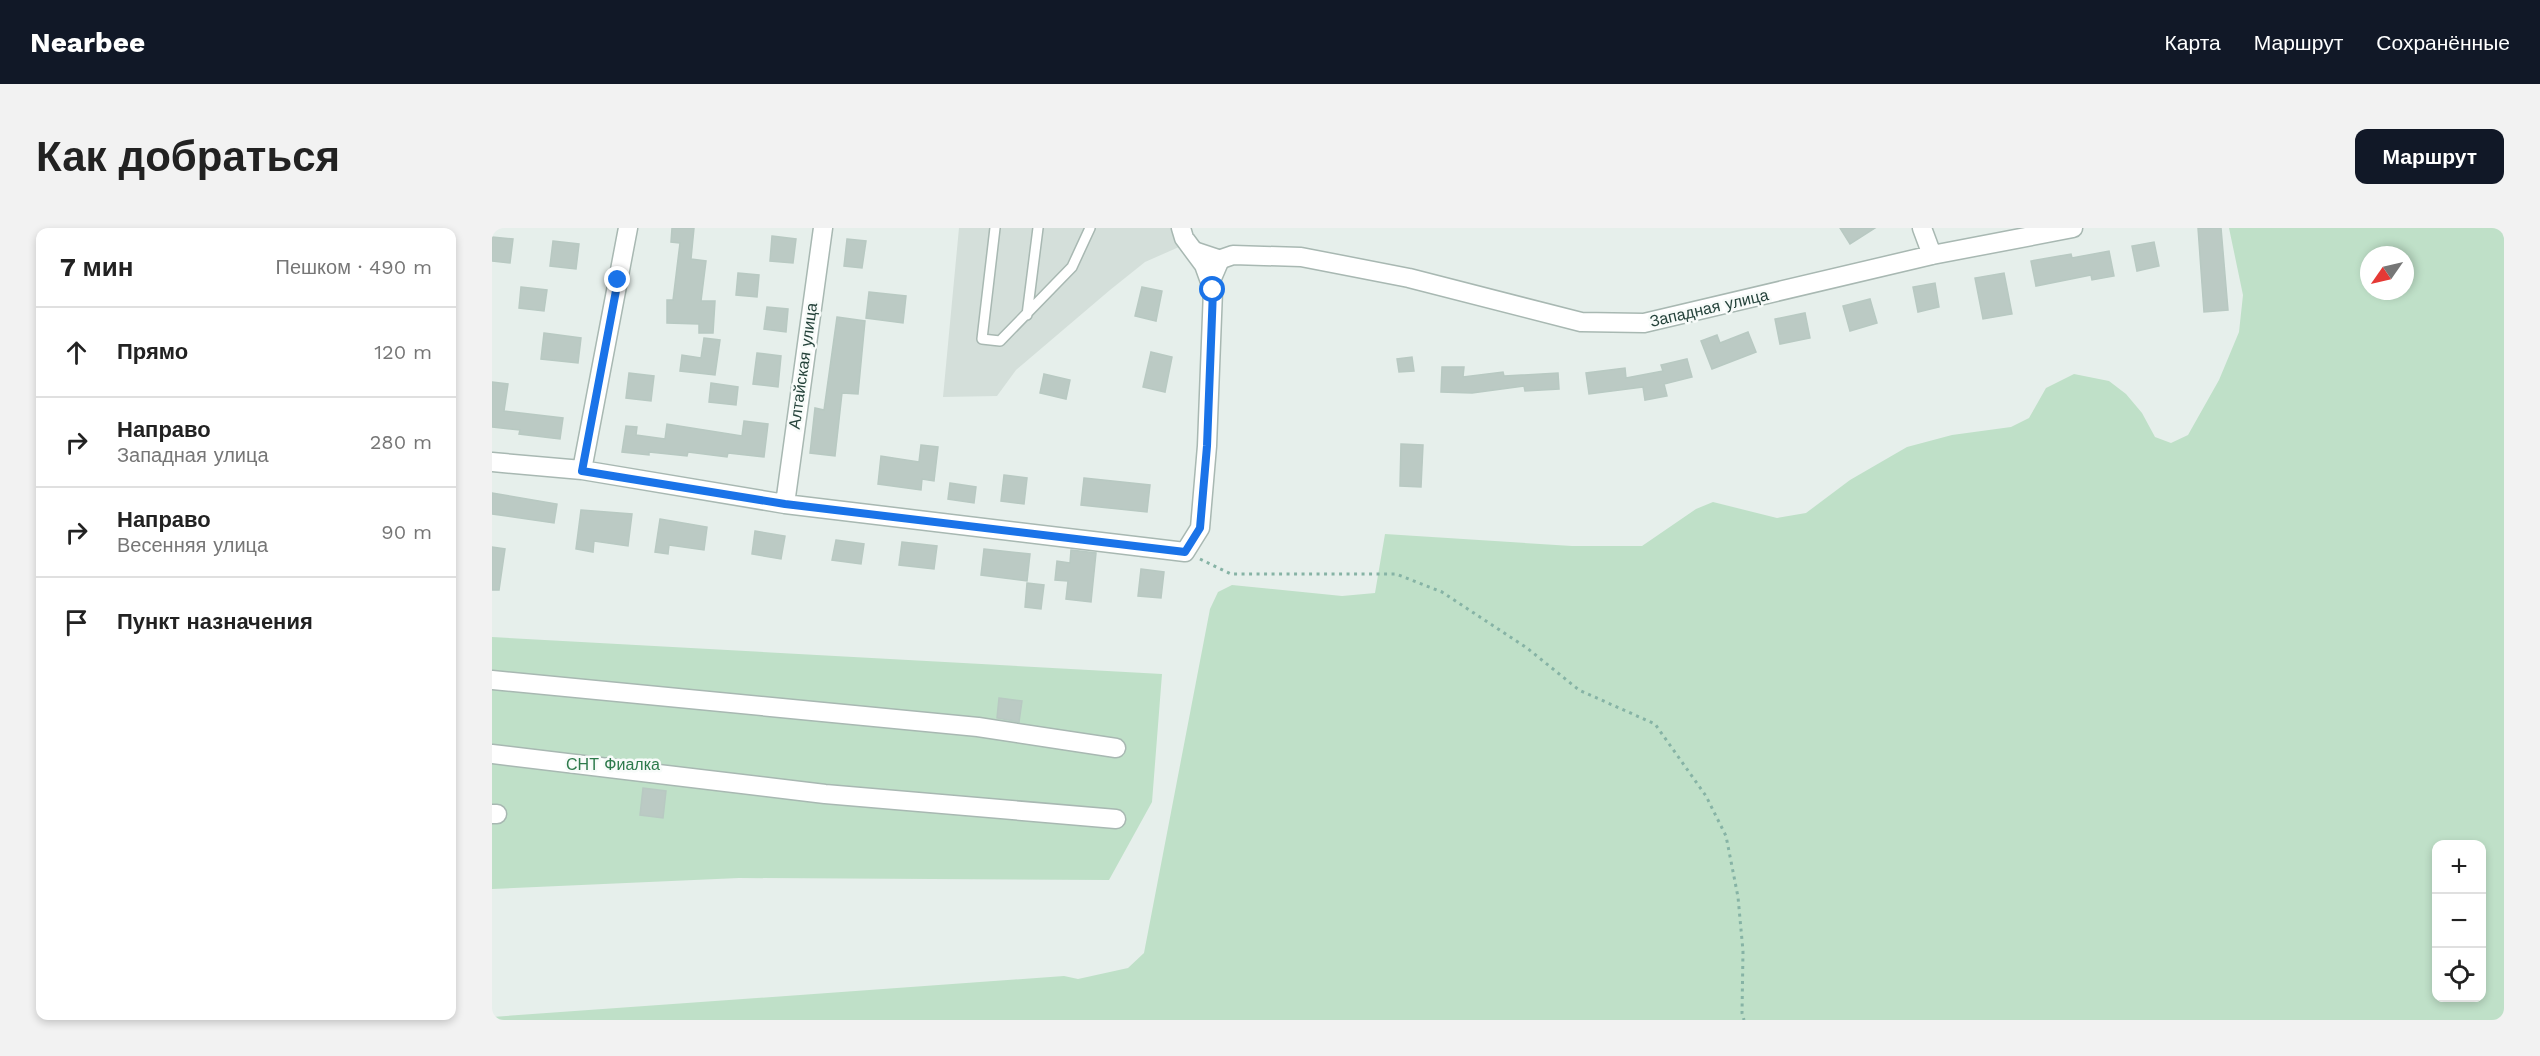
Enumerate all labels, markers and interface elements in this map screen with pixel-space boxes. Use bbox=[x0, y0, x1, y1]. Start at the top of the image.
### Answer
text: Nearbee bbox=[30, 26, 145, 59]
text: Карта bbox=[2165, 30, 2221, 55]
text: Маршрут bbox=[2254, 30, 2343, 55]
text: Сохранённые bbox=[2376, 30, 2510, 55]
button: Маршрут bbox=[2355, 129, 2504, 184]
text: Как добраться bbox=[36, 132, 340, 181]
north arrow bbox=[2360, 246, 2414, 300]
text: 7 мин bbox=[60, 252, 134, 282]
text: Пешком · 490 m bbox=[276, 255, 432, 279]
route end bbox=[604, 266, 630, 292]
route start bbox=[1199, 276, 1225, 302]
street label: Западная улица bbox=[1648, 285, 1770, 331]
street label: Алтайская улица bbox=[785, 302, 821, 430]
icon: ahead bbox=[60, 336, 93, 369]
text: Прямо bbox=[117, 339, 188, 364]
text: 120 m bbox=[374, 340, 432, 364]
text: Направо bbox=[117, 417, 211, 442]
icon: right bbox=[60, 426, 93, 459]
text: 280 m bbox=[370, 430, 432, 454]
text: Западная улица bbox=[117, 443, 269, 467]
text: Направо bbox=[117, 507, 211, 532]
icon: right bbox=[60, 516, 93, 549]
text: 90 m bbox=[381, 520, 432, 544]
text: Весенняя улица bbox=[117, 533, 268, 557]
icon: arrive bbox=[60, 606, 93, 639]
text: Пункт назначения bbox=[117, 609, 313, 634]
park label: СНТ Фиалка bbox=[566, 755, 660, 774]
map controls bbox=[2432, 840, 2486, 1002]
button: + bbox=[2432, 840, 2486, 894]
button: − bbox=[2432, 894, 2486, 948]
button: locate bbox=[2432, 948, 2486, 1002]

